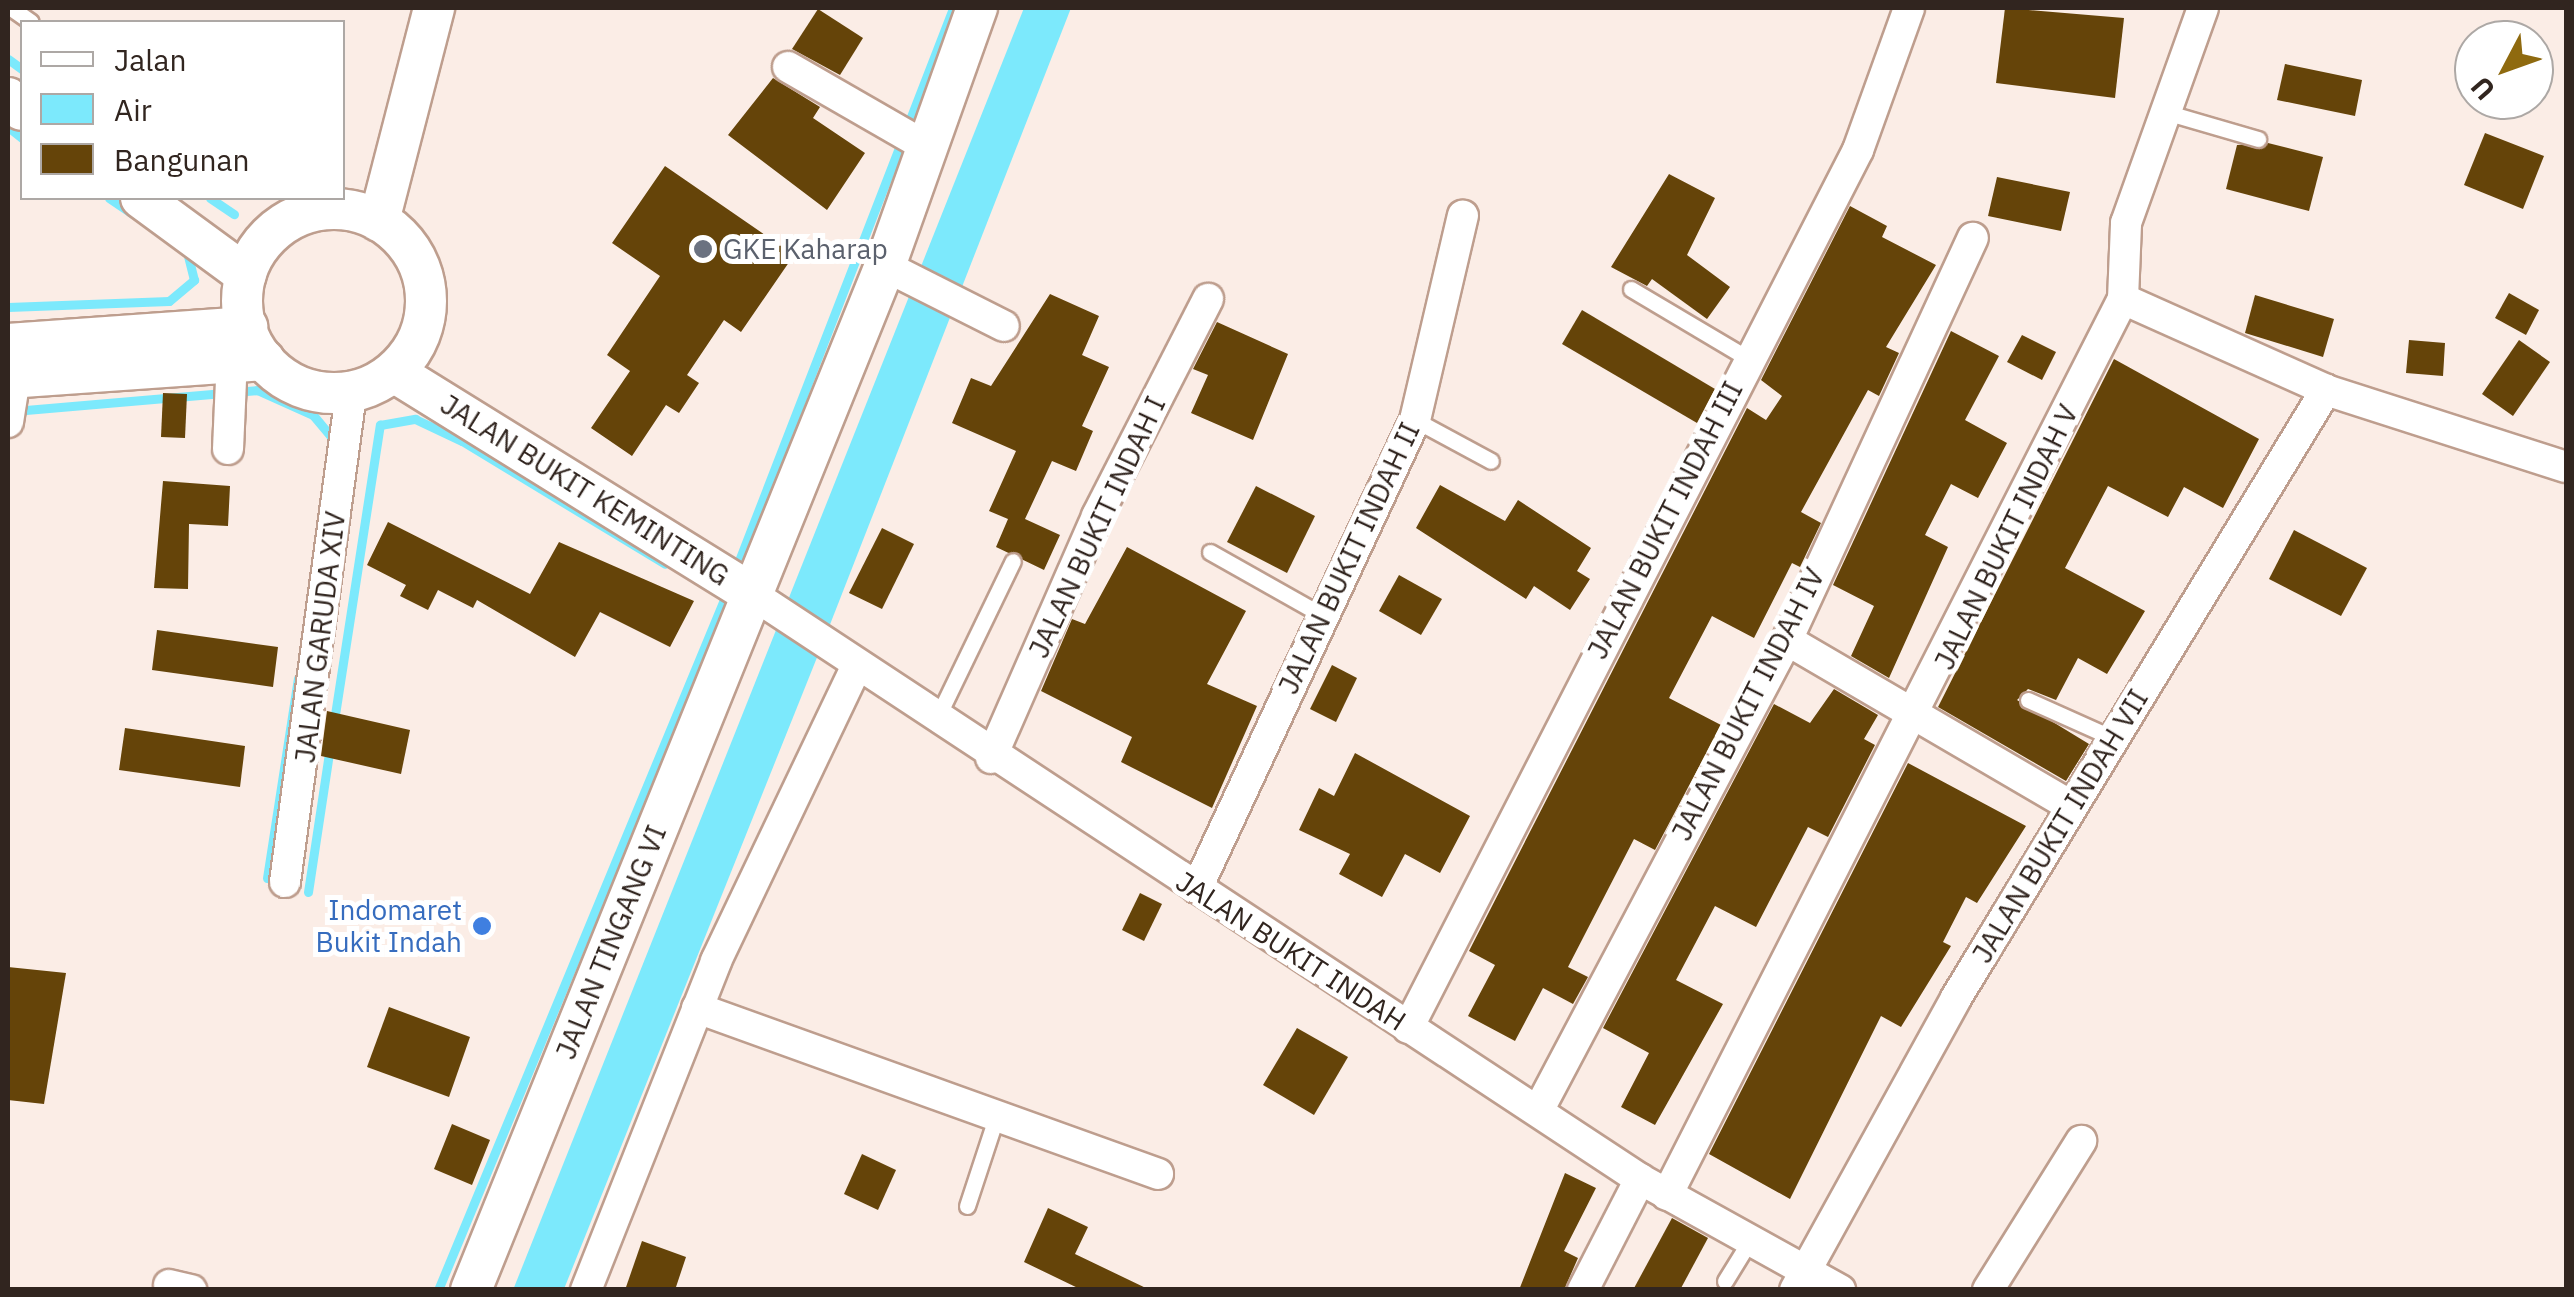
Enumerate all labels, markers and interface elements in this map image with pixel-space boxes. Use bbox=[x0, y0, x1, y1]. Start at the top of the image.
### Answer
legend bbox=[20, 20, 345, 200]
north arrow bbox=[2454, 20, 2554, 120]
text: Jalan bbox=[114, 40, 187, 79]
text: U bbox=[2462, 69, 2503, 108]
text: Air bbox=[114, 90, 152, 129]
text: Bangunan bbox=[114, 140, 250, 179]
place label: GKE Kaharap bbox=[723, 232, 888, 266]
marker: GKE Kaharap bbox=[692, 238, 714, 260]
street label: JALAN BUKIT INDAH III bbox=[1580, 376, 1750, 664]
street label: JALAN BUKIT KEMINTING bbox=[435, 387, 735, 593]
street label: JALAN BUKIT INDAH I bbox=[1022, 391, 1172, 663]
street label: JALAN BUKIT INDAH V bbox=[1927, 399, 2085, 675]
street label: JALAN BUKIT INDAH II bbox=[1271, 417, 1427, 699]
street label: JALAN GARUDA XIV bbox=[288, 509, 352, 765]
street label: JALAN BUKIT INDAH IV bbox=[1665, 562, 1831, 846]
street label: JALAN BUKIT INDAH VII bbox=[1965, 683, 2155, 969]
street label: JALAN TINGANG VI bbox=[549, 820, 673, 1064]
street label: JALAN BUKIT INDAH bbox=[1170, 864, 1412, 1038]
place label: Indomaret Bukit Indah bbox=[315, 893, 462, 959]
marker: Indomaret Bukit Indah bbox=[471, 915, 493, 937]

